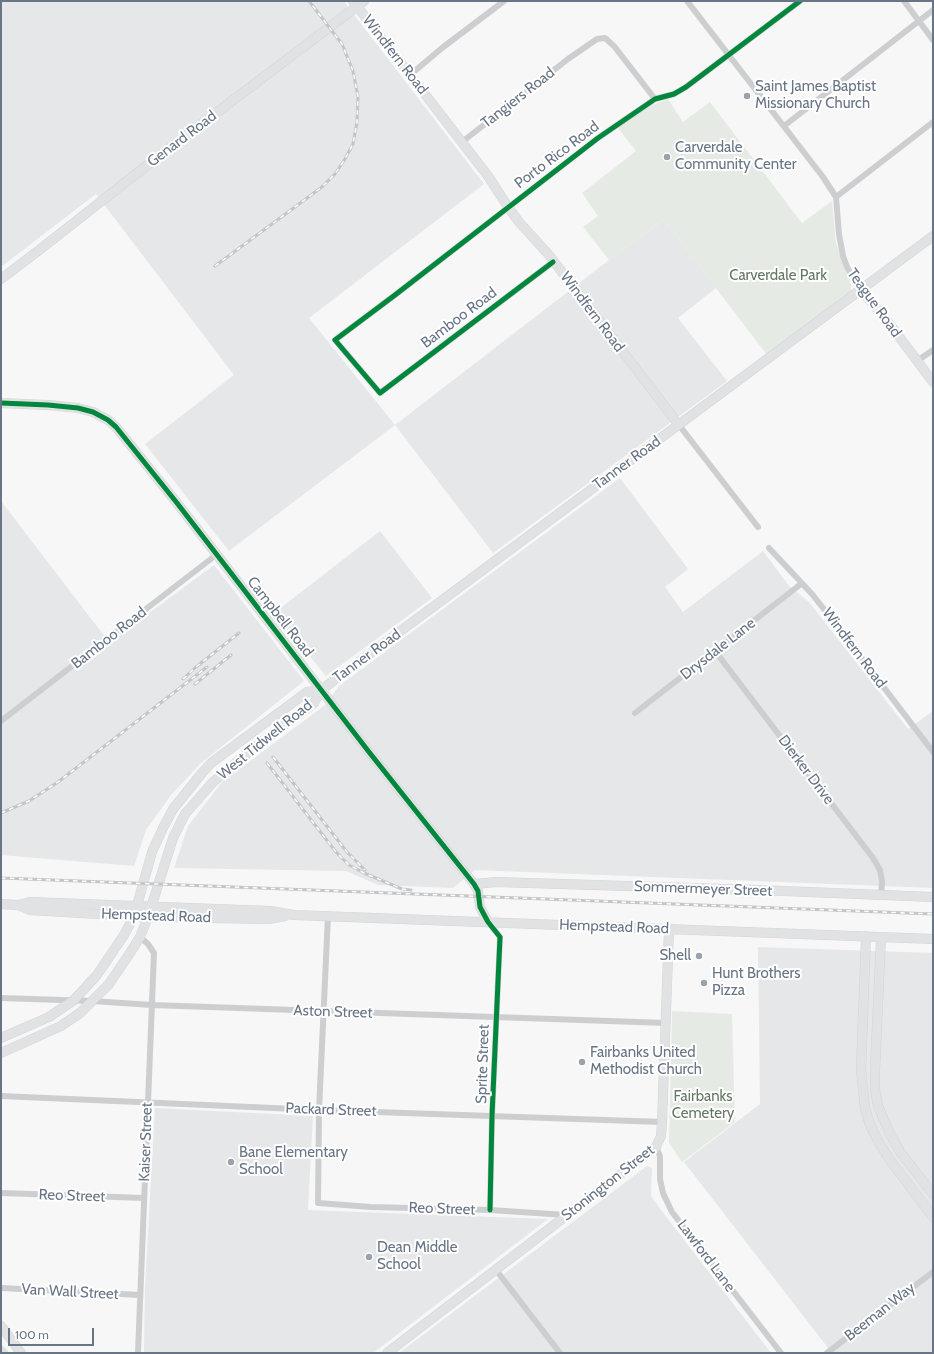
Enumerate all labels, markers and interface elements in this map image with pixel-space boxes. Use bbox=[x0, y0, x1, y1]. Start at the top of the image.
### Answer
street label: Windfern Road bbox=[358, 12, 432, 98]
street label: Tangiers Road bbox=[478, 64, 558, 132]
place label: Saint James Baptist Missionary Church bbox=[755, 78, 876, 113]
marker: Saint James Baptist Missionary Church bbox=[742, 91, 752, 101]
street label: Genard Road bbox=[144, 107, 220, 171]
street label: Porto Rico Road bbox=[511, 117, 603, 193]
place label: Carverdale Community Center bbox=[675, 139, 796, 174]
marker: Carverdale Community Center bbox=[662, 152, 672, 162]
street label: Teague Road bbox=[843, 265, 905, 341]
park label: Carverdale Park bbox=[729, 267, 827, 285]
street label: Windfern Road bbox=[556, 268, 628, 356]
street label: Bamboo Road bbox=[418, 284, 500, 352]
street label: Tanner Road bbox=[590, 432, 664, 494]
street label: Campbell Road bbox=[243, 573, 317, 661]
street label: Bamboo Road bbox=[68, 603, 150, 673]
street label: Windfern Road bbox=[818, 604, 890, 692]
street label: Drysdale Lane bbox=[677, 614, 759, 684]
street label: Tanner Road bbox=[330, 625, 404, 687]
street label: West Tidwell Road bbox=[214, 696, 316, 784]
street label: Dierker Drive bbox=[774, 732, 838, 808]
street label: Sommermeyer Street bbox=[634, 878, 772, 900]
street label: Hempstead Road bbox=[101, 905, 211, 927]
street label: Hempstead Road bbox=[559, 916, 669, 938]
place label: Shell bbox=[659, 947, 691, 965]
marker: Shell bbox=[694, 951, 704, 961]
place label: Hunt Brothers Pizza bbox=[712, 965, 800, 1000]
marker: Hunt Brothers Pizza bbox=[699, 978, 709, 988]
street label: Aston Street bbox=[293, 1002, 373, 1022]
street label: Sprite Street bbox=[473, 1024, 493, 1104]
place label: Fairbanks United Methodist Church bbox=[590, 1044, 702, 1079]
marker: Fairbanks United Methodist Church bbox=[577, 1057, 587, 1067]
park label: Fairbanks Cemetery bbox=[672, 1088, 734, 1123]
street label: Packard Street bbox=[285, 1099, 377, 1121]
street label: Kaiser Street bbox=[136, 1102, 156, 1182]
street label: Stonington Street bbox=[558, 1141, 658, 1225]
place label: Bane Elementary School bbox=[239, 1144, 348, 1179]
marker: Bane Elementary School bbox=[226, 1157, 236, 1167]
street label: Reo Street bbox=[38, 1186, 106, 1206]
street label: Reo Street bbox=[408, 1199, 476, 1219]
street label: Lawford Lane bbox=[673, 1216, 739, 1296]
place label: Dean Middle School bbox=[377, 1239, 457, 1274]
marker: Dean Middle School bbox=[364, 1252, 374, 1262]
street label: Beeman Way bbox=[841, 1279, 919, 1345]
street label: Van Wall Street bbox=[21, 1280, 119, 1304]
scale bar bbox=[10, 1320, 96, 1346]
text: 100 m bbox=[15, 1327, 49, 1342]

